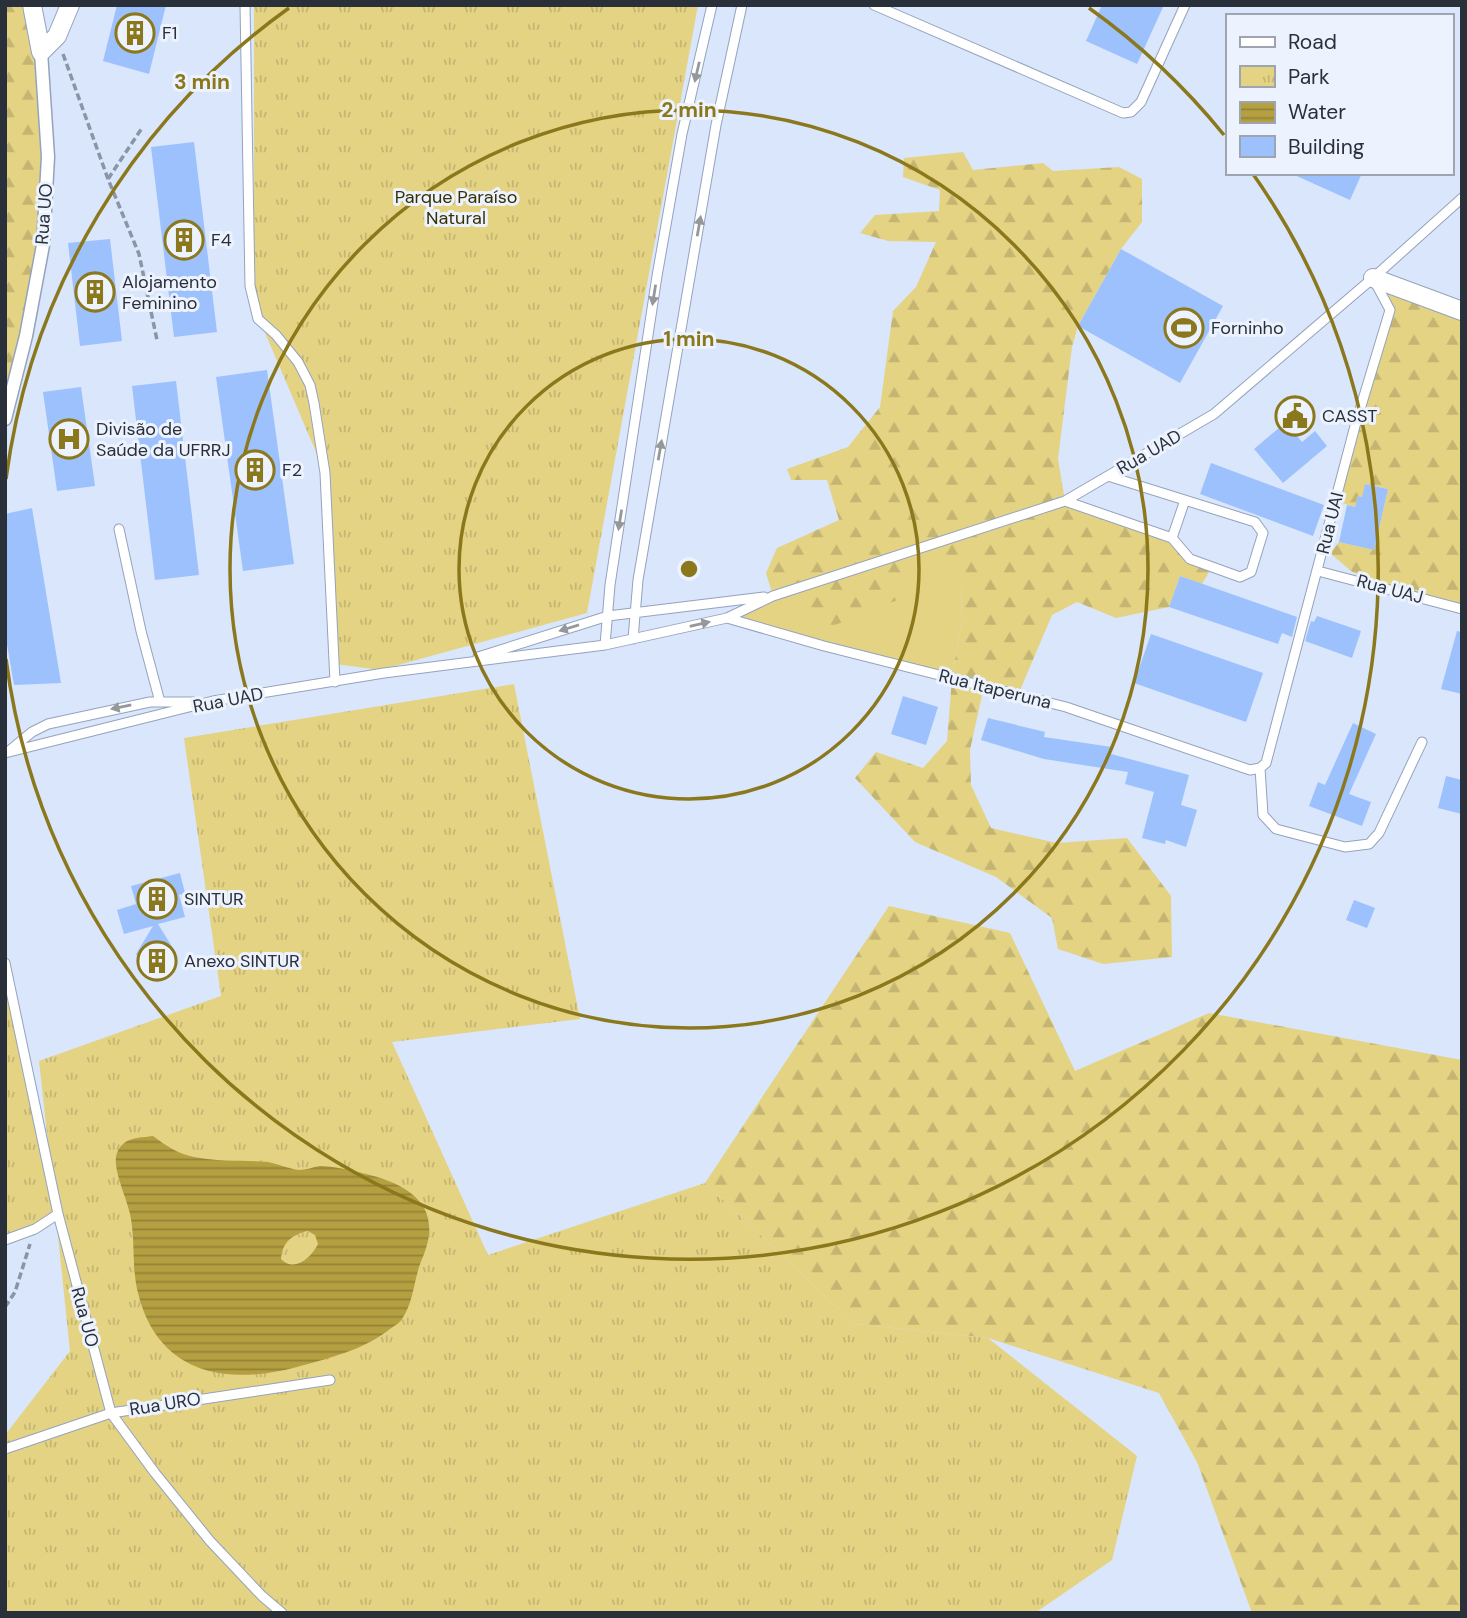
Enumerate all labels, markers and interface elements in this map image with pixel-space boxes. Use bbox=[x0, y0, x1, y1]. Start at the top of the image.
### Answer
building icon: F1 bbox=[114, 12, 156, 54]
legend bbox=[1226, 14, 1453, 175]
place label: F1 bbox=[162, 21, 177, 45]
text: Road bbox=[1288, 28, 1337, 56]
one-way arrow bbox=[691, 61, 702, 83]
text: Park bbox=[1288, 63, 1330, 91]
text: 3 min bbox=[174, 68, 230, 96]
text: 2 min bbox=[661, 96, 717, 124]
text: Water bbox=[1288, 98, 1346, 126]
text: Building bbox=[1288, 133, 1365, 161]
street label: Rua UO bbox=[30, 183, 58, 245]
park label: Parque Paraíso Natural bbox=[395, 185, 517, 230]
one-way arrow bbox=[694, 215, 705, 237]
building icon: F4 bbox=[163, 219, 205, 261]
place label: F4 bbox=[211, 228, 232, 252]
place label: Alojamento Feminino bbox=[122, 270, 217, 315]
building icon: Alojamento Feminino bbox=[74, 271, 116, 313]
one-way arrow bbox=[648, 284, 659, 306]
sports icon: Forninho bbox=[1163, 307, 1205, 349]
place label: Forninho bbox=[1211, 316, 1284, 340]
text: 1 min bbox=[663, 325, 715, 353]
public building icon: CASST bbox=[1274, 395, 1316, 437]
place label: CASST bbox=[1322, 404, 1377, 428]
place label: Divisão de Saúde da UFRRJ bbox=[96, 417, 231, 462]
hospital icon: Divisão de Saúde da UFRRJ bbox=[48, 418, 90, 460]
street label: Rua UAD bbox=[1112, 424, 1186, 480]
one-way arrow bbox=[655, 439, 666, 461]
building icon: F2 bbox=[234, 449, 276, 491]
place label: F2 bbox=[282, 458, 302, 482]
street label: Rua UAI bbox=[1311, 490, 1349, 556]
one-way arrow bbox=[614, 509, 625, 531]
centre of rings bbox=[677, 557, 701, 581]
street label: Rua UAJ bbox=[1354, 569, 1426, 609]
one-way arrow bbox=[689, 618, 711, 629]
one-way arrow bbox=[559, 623, 580, 634]
street label: Rua Itaperuna bbox=[936, 663, 1054, 715]
street label: Rua UAD bbox=[191, 681, 265, 719]
one-way arrow bbox=[110, 702, 132, 713]
building icon: SINTUR bbox=[136, 878, 178, 920]
place label: SINTUR bbox=[184, 887, 244, 911]
building icon: Anexo SINTUR bbox=[136, 940, 178, 982]
place label: Anexo SINTUR bbox=[184, 949, 300, 973]
street label: Rua UO bbox=[65, 1284, 105, 1350]
street label: Rua URO bbox=[128, 1387, 203, 1421]

